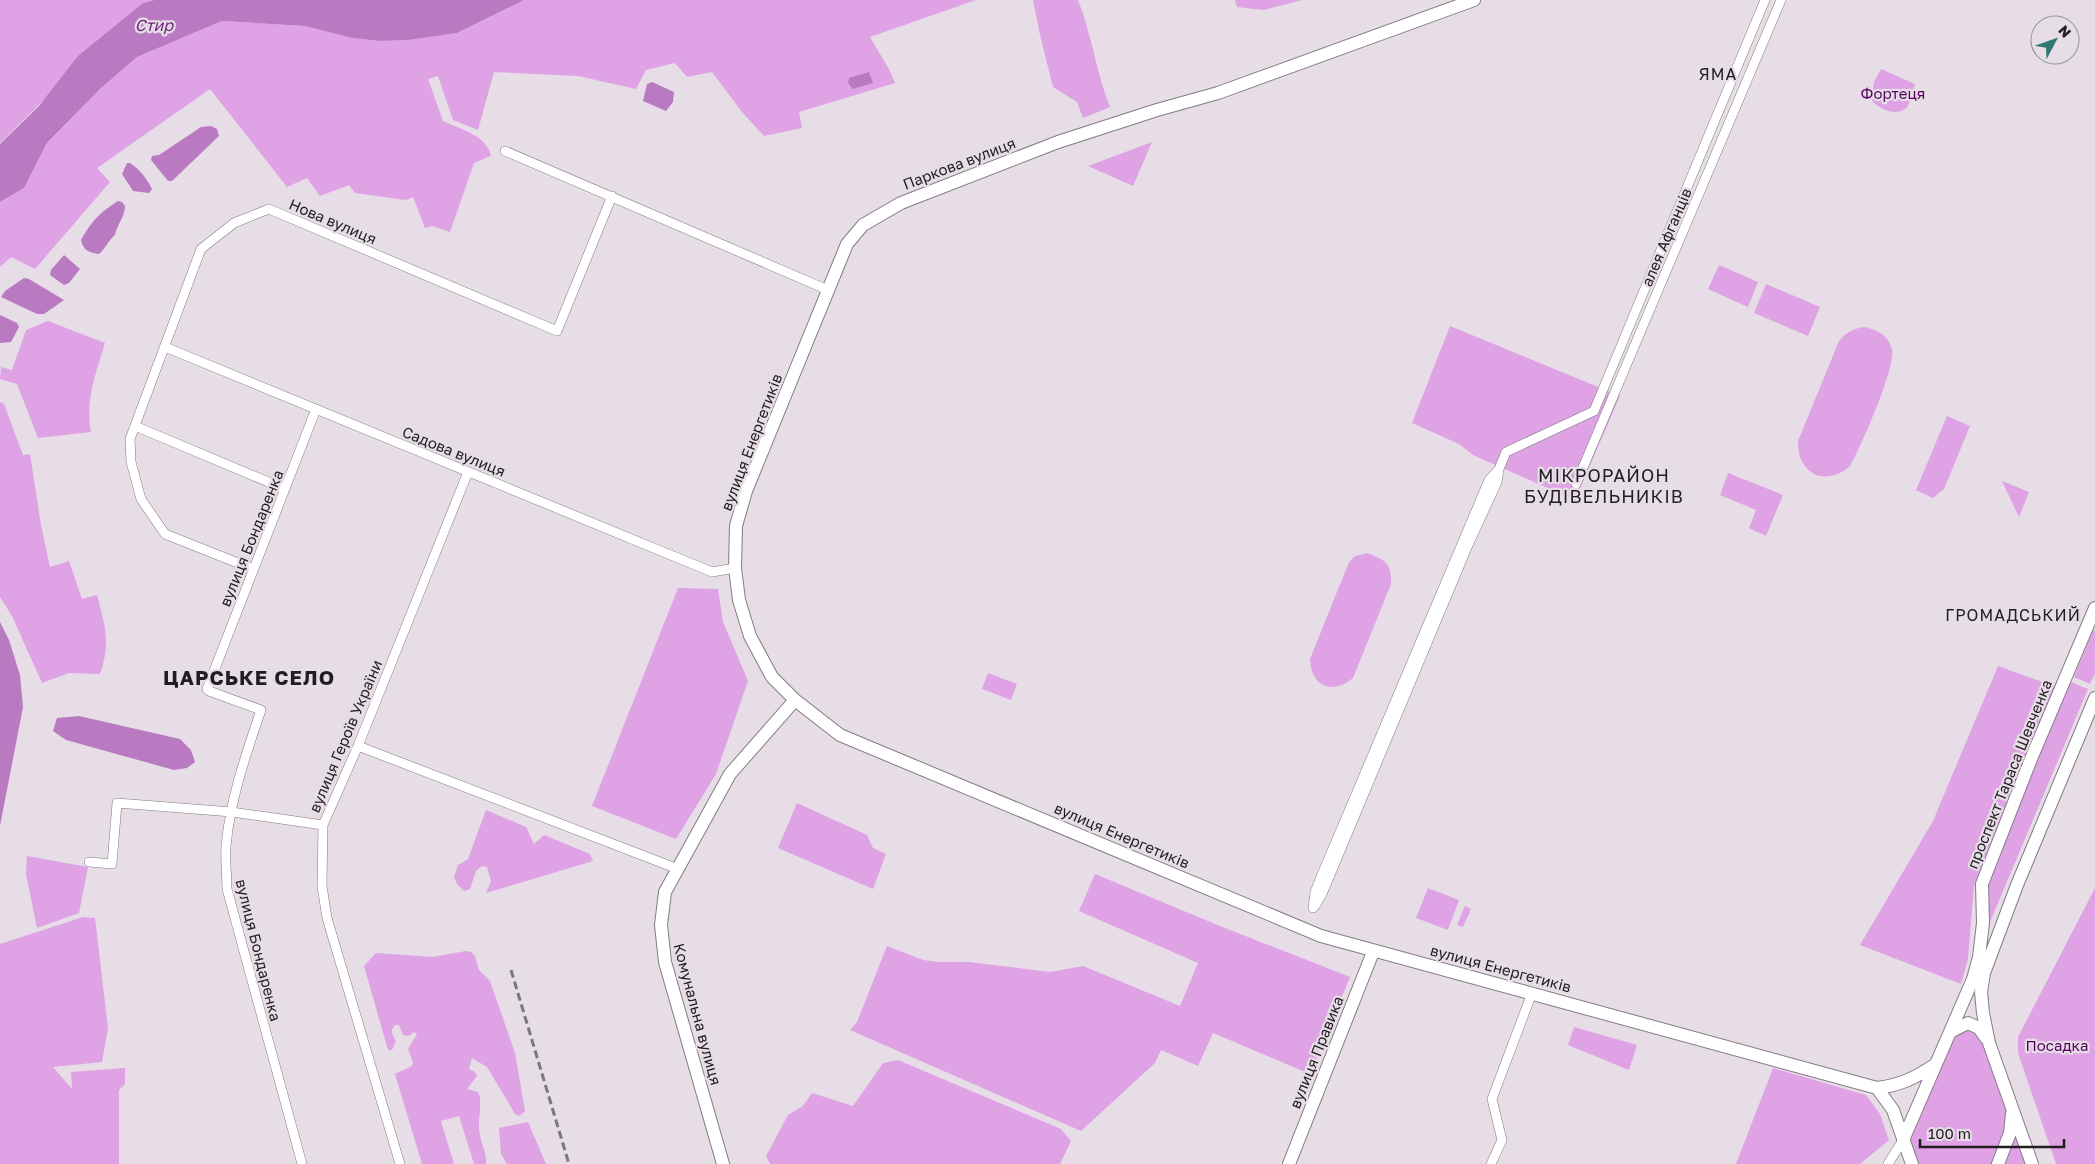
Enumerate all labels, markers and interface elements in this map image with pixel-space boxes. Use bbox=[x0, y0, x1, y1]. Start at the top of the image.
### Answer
water label: Стир bbox=[135, 15, 174, 35]
north arrow bbox=[2030, 15, 2080, 65]
text: N bbox=[2055, 22, 2075, 41]
district label: ЯМА bbox=[1699, 64, 1737, 84]
park label: Фортеця bbox=[1861, 84, 1925, 102]
street label: Паркова вулиця bbox=[900, 133, 1018, 193]
street label: алея Афганців bbox=[1637, 185, 1695, 289]
street label: Нова вулиця bbox=[287, 194, 379, 248]
street label: вулиця Енергетиків bbox=[717, 371, 785, 513]
street label: Садова вулиця bbox=[400, 422, 508, 480]
district label: МІКРОРАЙОН БУДІВЕЛЬНИКІВ bbox=[1524, 464, 1684, 507]
street label: вулиця Бондаренка bbox=[215, 467, 287, 609]
district label: ГРОМАДСЬКИЙ bbox=[1945, 605, 2081, 625]
street label: вулиця Героїв України bbox=[305, 657, 385, 815]
district label: ЦАРСЬКЕ СЕЛО bbox=[163, 665, 335, 689]
street label: проспект Тараса Шевченка bbox=[1963, 677, 2055, 871]
street label: вулиця Енергетиків bbox=[1052, 798, 1192, 872]
street label: вулиця Бондаренка bbox=[233, 877, 285, 1023]
street label: Комунальна вулиця bbox=[670, 941, 726, 1087]
street label: вулиця Енергетиків bbox=[1429, 941, 1573, 995]
street label: вулиця Правика bbox=[1285, 993, 1347, 1111]
park label: Посадка bbox=[2026, 1036, 2088, 1054]
scale bar bbox=[1920, 1116, 2064, 1148]
text: 100 m bbox=[1928, 1124, 1971, 1142]

